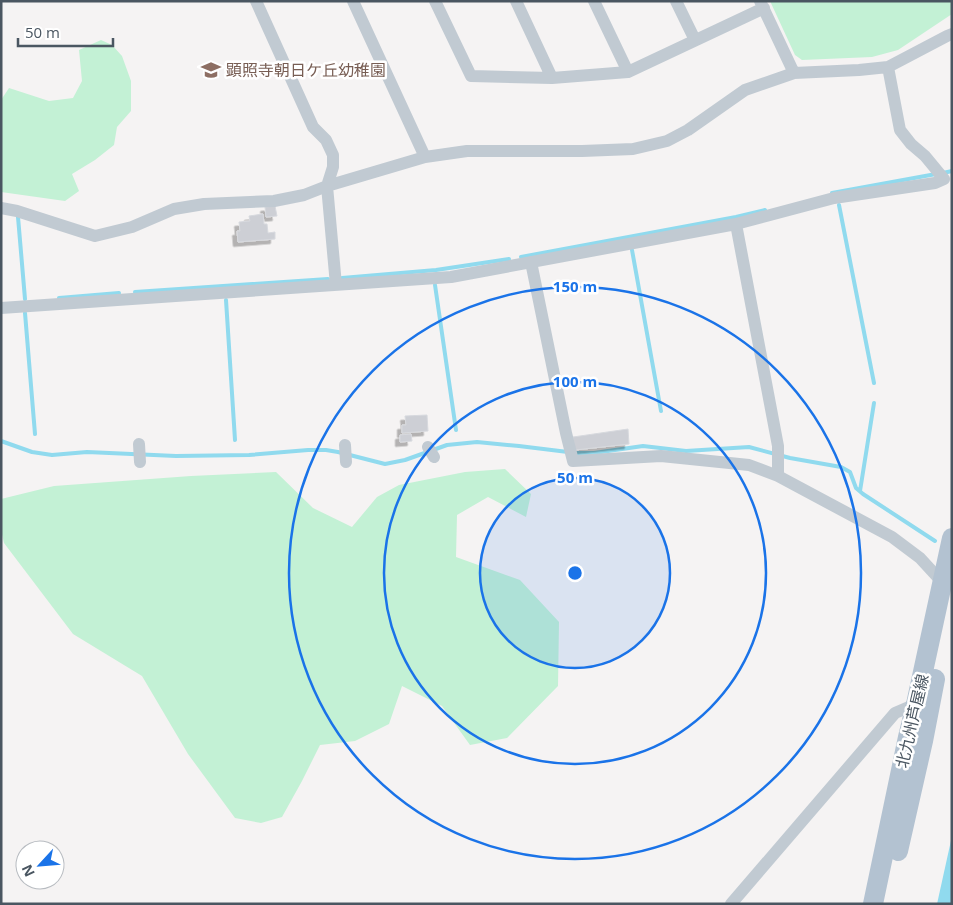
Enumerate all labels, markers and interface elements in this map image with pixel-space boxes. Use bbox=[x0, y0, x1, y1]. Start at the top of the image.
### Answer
scale bar bbox=[18, 15, 112, 47]
text: 50 m bbox=[25, 22, 60, 42]
school or university icon: 顕照寺朝日ケ丘幼稚園 bbox=[200, 59, 222, 81]
place label: 顕照寺朝日ケ丘幼稚園 bbox=[226, 59, 386, 81]
text: 150 m bbox=[553, 276, 597, 296]
text: 100 m bbox=[553, 371, 597, 391]
text: 50 m bbox=[557, 467, 593, 487]
centre of rings bbox=[566, 564, 584, 582]
street label: 北九州芦屋線 bbox=[890, 672, 934, 770]
north arrow bbox=[15, 840, 65, 890]
text: N bbox=[17, 862, 39, 880]

